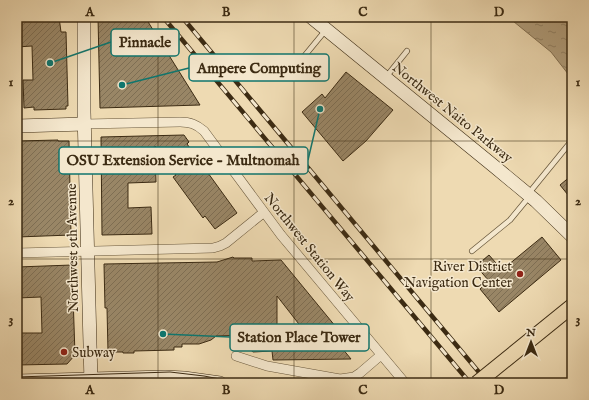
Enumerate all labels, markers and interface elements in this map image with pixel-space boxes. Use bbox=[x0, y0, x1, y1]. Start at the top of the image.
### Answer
text: A bbox=[85, 4, 96, 21]
text: B bbox=[222, 4, 231, 21]
text: C bbox=[358, 4, 368, 21]
text: D bbox=[494, 4, 505, 21]
callout: Pinnacle bbox=[111, 29, 179, 56]
text: Pinnacle bbox=[119, 33, 171, 52]
callout: Ampere Computing bbox=[189, 54, 329, 81]
text: Ampere Computing bbox=[196, 59, 322, 78]
street label: Northwest Naito Parkway bbox=[388, 59, 516, 167]
text: 1 bbox=[9, 74, 14, 91]
text: 1 bbox=[576, 74, 581, 91]
callout: OSU Extension Service - Multnomah bbox=[59, 147, 308, 174]
text: OSU Extension Service - Multnomah bbox=[67, 151, 300, 170]
street label: Northwest 9th Avenue bbox=[63, 183, 83, 313]
street label: Northwest Station Way bbox=[260, 190, 359, 306]
text: 2 bbox=[8, 193, 14, 210]
text: 2 bbox=[575, 193, 581, 210]
place label: River District Navigation Center bbox=[404, 258, 512, 292]
marker: River District Navigation Center bbox=[515, 269, 525, 279]
text: 3 bbox=[9, 311, 14, 328]
text: 3 bbox=[576, 311, 581, 328]
north arrow bbox=[511, 322, 551, 362]
callout: Station Place Tower bbox=[230, 324, 369, 351]
text: N bbox=[525, 326, 536, 340]
text: Station Place Tower bbox=[237, 328, 361, 347]
place label: Subway bbox=[72, 344, 116, 362]
marker: Subway bbox=[59, 347, 69, 357]
text: A bbox=[85, 382, 96, 399]
text: B bbox=[222, 382, 231, 399]
text: C bbox=[358, 382, 368, 399]
text: D bbox=[494, 382, 505, 399]

